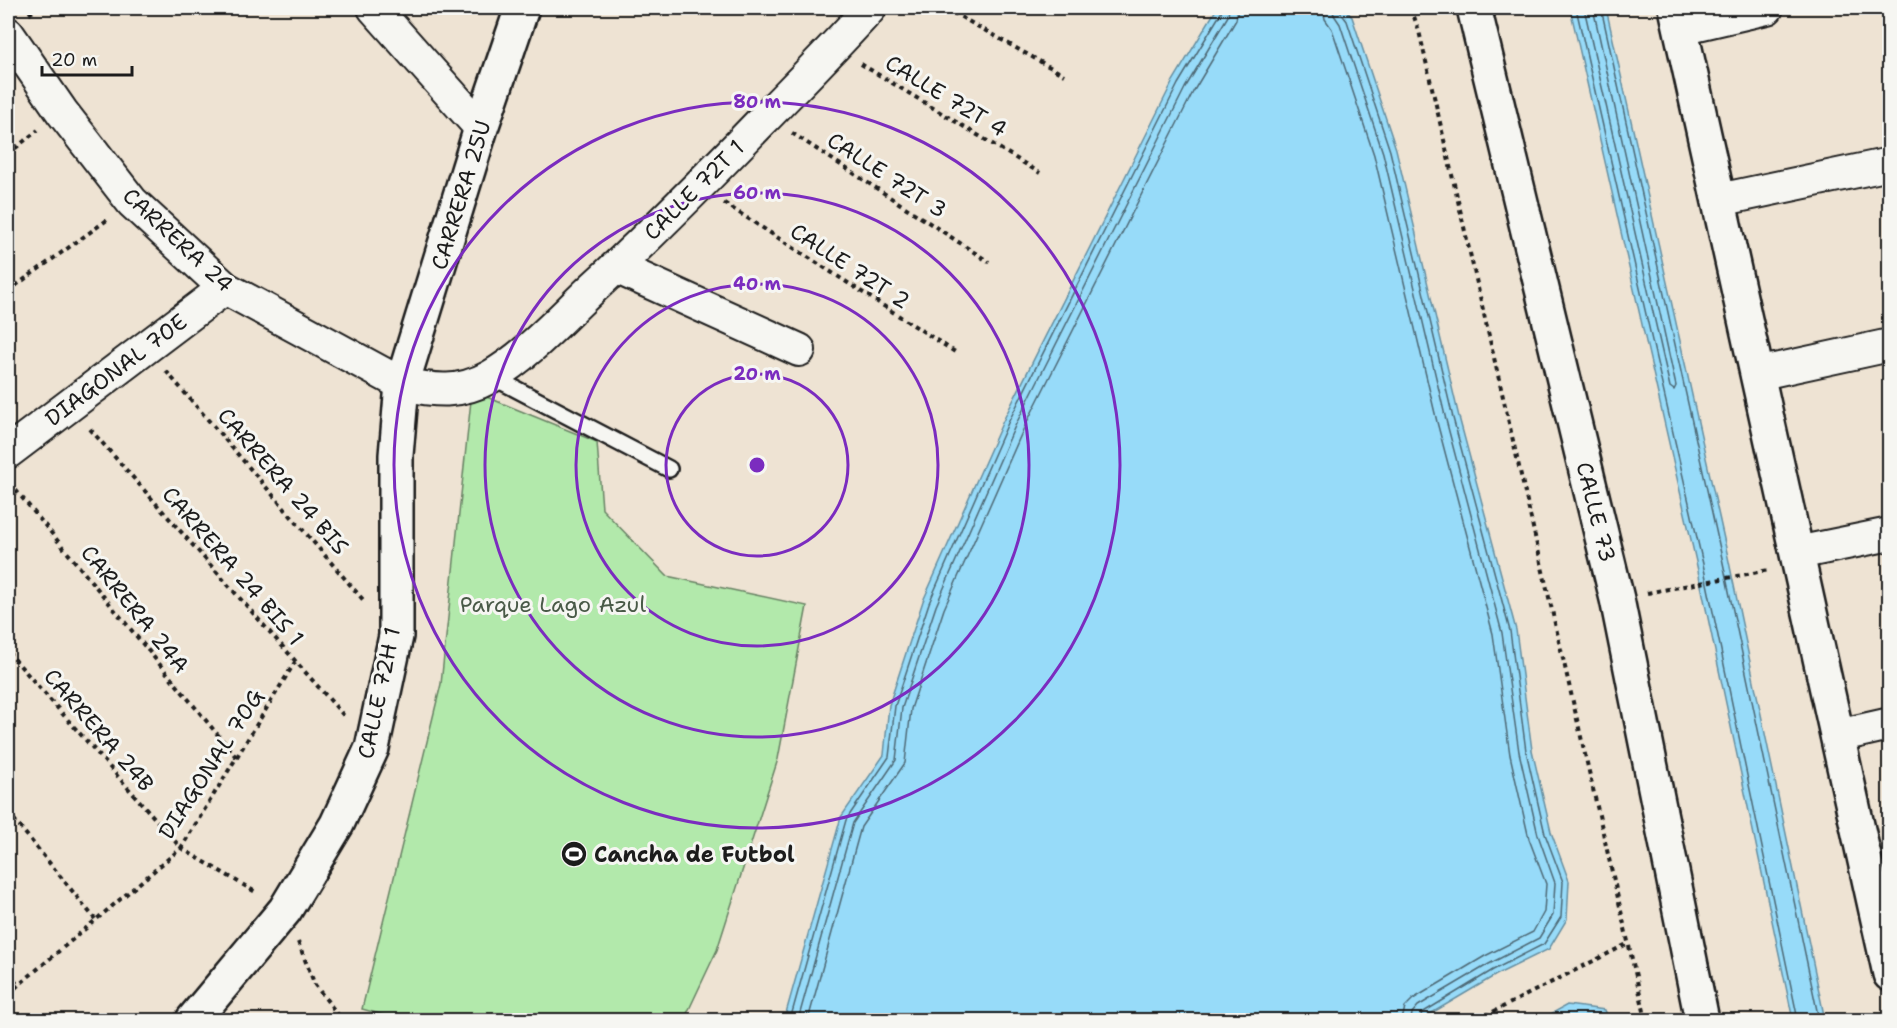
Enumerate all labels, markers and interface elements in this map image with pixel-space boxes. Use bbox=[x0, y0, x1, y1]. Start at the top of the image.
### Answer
scale bar bbox=[42, 39, 132, 77]
text: 20 m bbox=[51, 48, 97, 72]
street label: CALLE 72T 4 bbox=[880, 48, 1012, 144]
text: 80 m bbox=[733, 90, 781, 114]
street label: CARRERA 25U bbox=[425, 117, 497, 273]
street label: CALLE 72T 3 bbox=[822, 126, 952, 224]
street label: CALLE 72T 1 bbox=[637, 133, 751, 247]
street label: CARRERA 24 bbox=[117, 181, 239, 299]
text: 60 m bbox=[733, 181, 781, 205]
street label: CALLE 72T 2 bbox=[785, 217, 915, 315]
text: 40 m bbox=[733, 272, 781, 296]
street label: DIAGONAL 70E bbox=[39, 307, 193, 433]
text: 20 m bbox=[733, 362, 781, 386]
street label: CARRERA 24 BIS bbox=[211, 402, 355, 560]
centre of rings bbox=[747, 455, 767, 475]
street label: CALLE 73 bbox=[1570, 459, 1622, 565]
street label: CARRERA 24 BIS 1 bbox=[156, 480, 310, 652]
street label: CARRERA 24A bbox=[74, 539, 196, 679]
park label: Parque Lago Azul bbox=[460, 590, 647, 619]
street label: CALLE 72H 1 bbox=[351, 624, 407, 762]
street label: CARRERA 24B bbox=[38, 662, 160, 798]
street label: DIAGONAL 70G bbox=[152, 683, 271, 844]
sports icon: Cancha de Futbol bbox=[559, 839, 589, 869]
place label: Cancha de Futbol bbox=[594, 840, 795, 869]

